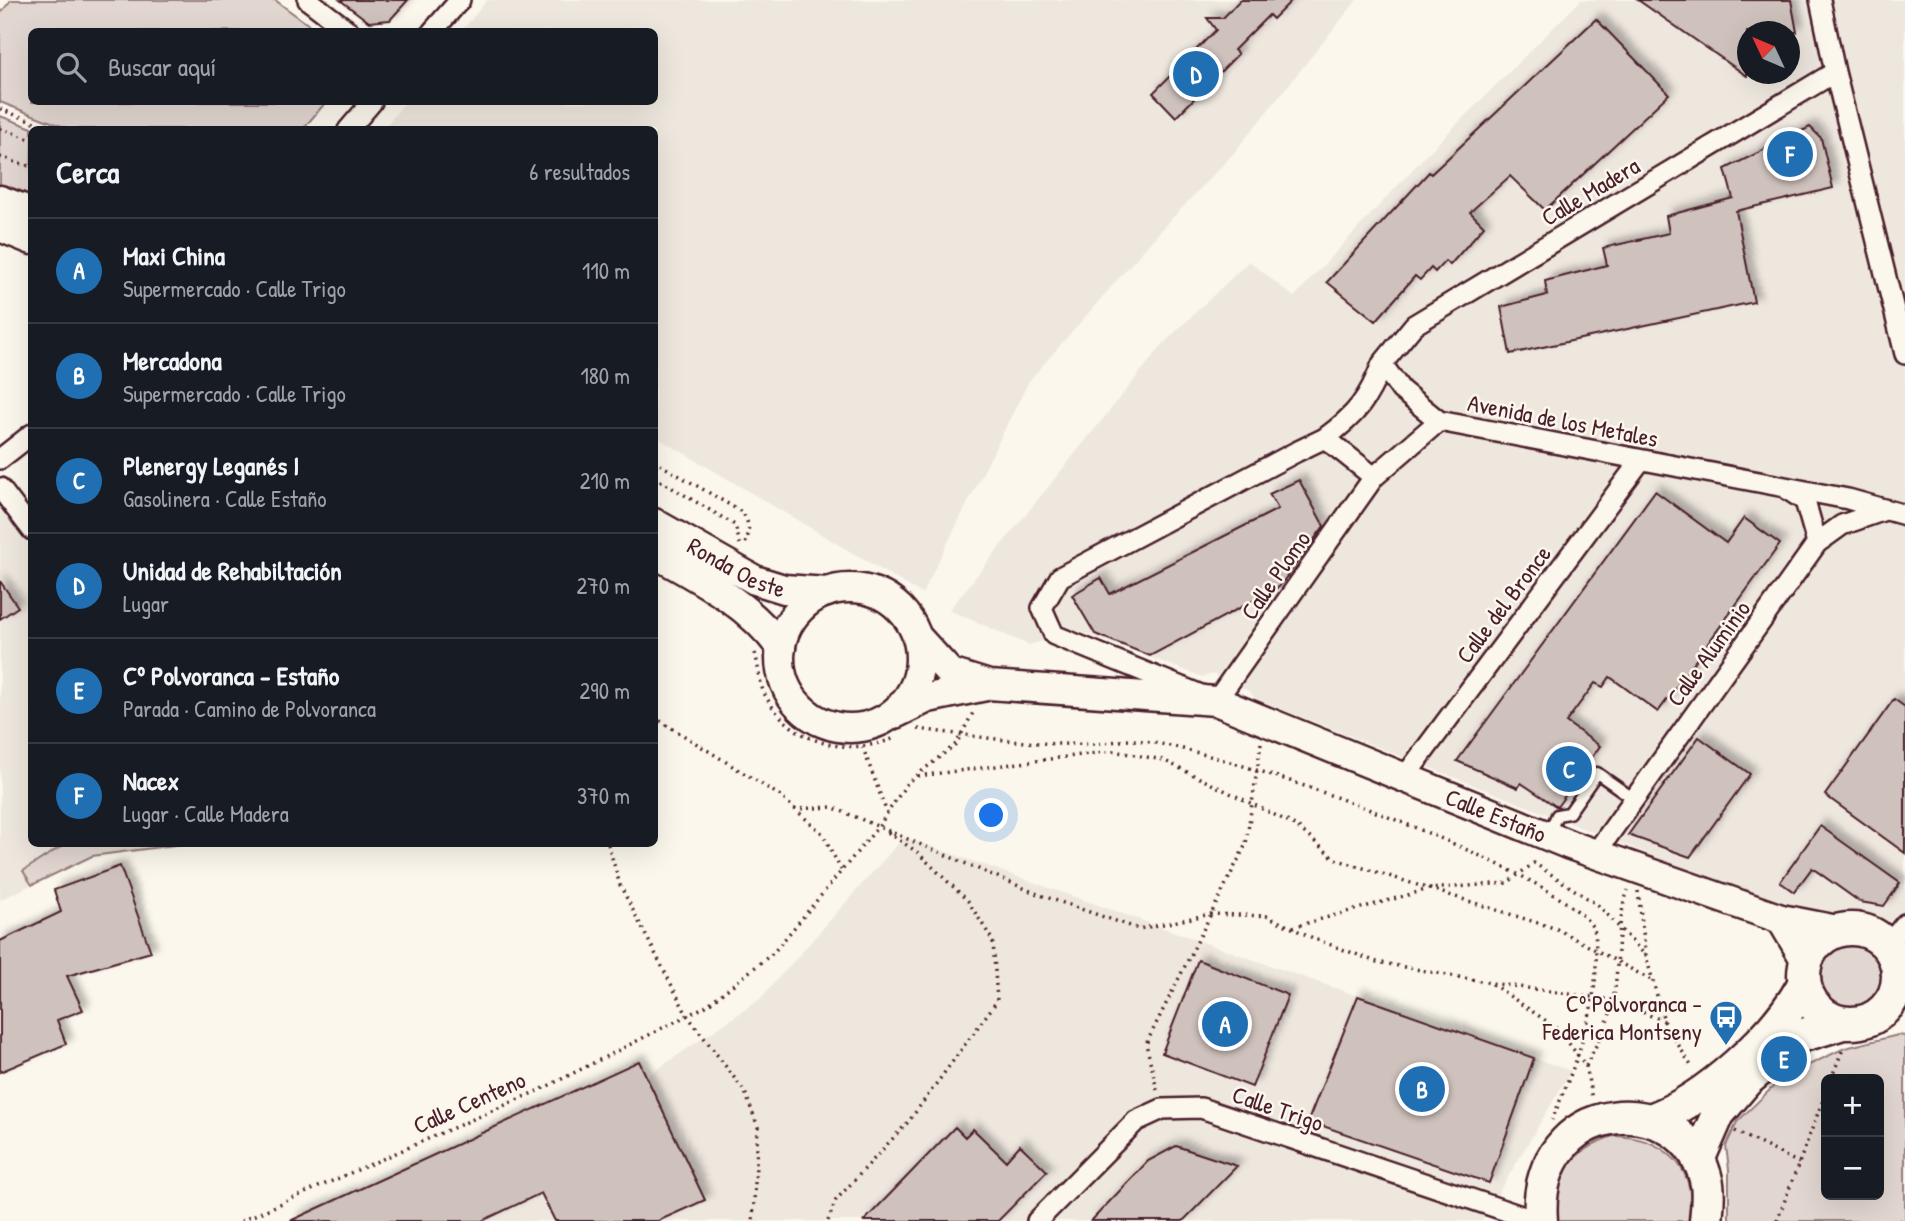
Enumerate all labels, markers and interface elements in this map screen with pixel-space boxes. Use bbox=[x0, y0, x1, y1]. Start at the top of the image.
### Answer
north arrow bbox=[1737, 21, 1800, 84]
search box bbox=[28, 28, 658, 105]
icon: search bbox=[52, 48, 90, 86]
pin: D bbox=[1173, 48, 1219, 100]
text: Buscar aquí bbox=[108, 49, 216, 84]
pin: F bbox=[1767, 128, 1813, 180]
street label: Calle Madera bbox=[1535, 149, 1645, 233]
text: Cerca bbox=[56, 152, 119, 192]
text: 6 resultados bbox=[529, 156, 630, 187]
text: Maxi China bbox=[123, 238, 225, 273]
text: A bbox=[73, 255, 85, 286]
text: 110 m bbox=[582, 255, 630, 286]
text: Supermercado · Calle Trigo bbox=[123, 273, 346, 304]
text: Mercadona bbox=[123, 343, 222, 378]
text: B bbox=[73, 360, 85, 391]
text: 180 m bbox=[580, 360, 630, 391]
text: Supermercado · Calle Trigo bbox=[123, 378, 346, 409]
street label: Avenida de los Metales bbox=[1465, 386, 1661, 454]
text: Plenergy Leganés I bbox=[123, 448, 299, 483]
text: C bbox=[73, 465, 85, 496]
text: 210 m bbox=[580, 465, 630, 496]
text: Gasolinera · Calle Estaño bbox=[123, 483, 327, 514]
street label: Calle Plomo bbox=[1233, 524, 1317, 626]
street label: Ronda Oeste bbox=[682, 529, 790, 605]
street label: Calle del Bronce bbox=[1448, 538, 1558, 669]
text: Unidad de Rehabiltación bbox=[123, 553, 342, 588]
text: D bbox=[74, 570, 84, 601]
text: 270 m bbox=[577, 570, 630, 601]
text: Lugar bbox=[123, 588, 169, 619]
street label: Calle Aluminio bbox=[1659, 593, 1757, 712]
text: Cº Polvoranca - Estaño bbox=[123, 658, 339, 693]
text: E bbox=[74, 675, 84, 706]
text: 290 m bbox=[580, 675, 630, 706]
text: Parada · Camino de Polvoranca bbox=[123, 693, 376, 724]
pin: C bbox=[1546, 743, 1592, 795]
text: Nacex bbox=[123, 763, 179, 798]
text: F bbox=[75, 780, 83, 811]
text: 370 m bbox=[577, 780, 630, 811]
street label: Calle Estaño bbox=[1441, 780, 1551, 850]
text: Lugar · Calle Madera bbox=[123, 798, 289, 829]
your location bbox=[974, 798, 1008, 832]
place label: Cº Polvoranca - Federica Montseny bbox=[1542, 987, 1702, 1047]
pin: A bbox=[1202, 998, 1248, 1050]
bus stop icon: Cº Polvoranca - Federica Montseny bbox=[1707, 998, 1745, 1047]
pin: E bbox=[1761, 1033, 1807, 1085]
street label: Calle Centeno bbox=[408, 1063, 531, 1141]
pin: B bbox=[1399, 1063, 1445, 1115]
map controls bbox=[1821, 1074, 1884, 1200]
button: + bbox=[1821, 1074, 1884, 1137]
street label: Calle Trigo bbox=[1228, 1078, 1328, 1139]
button: − bbox=[1821, 1137, 1884, 1200]

